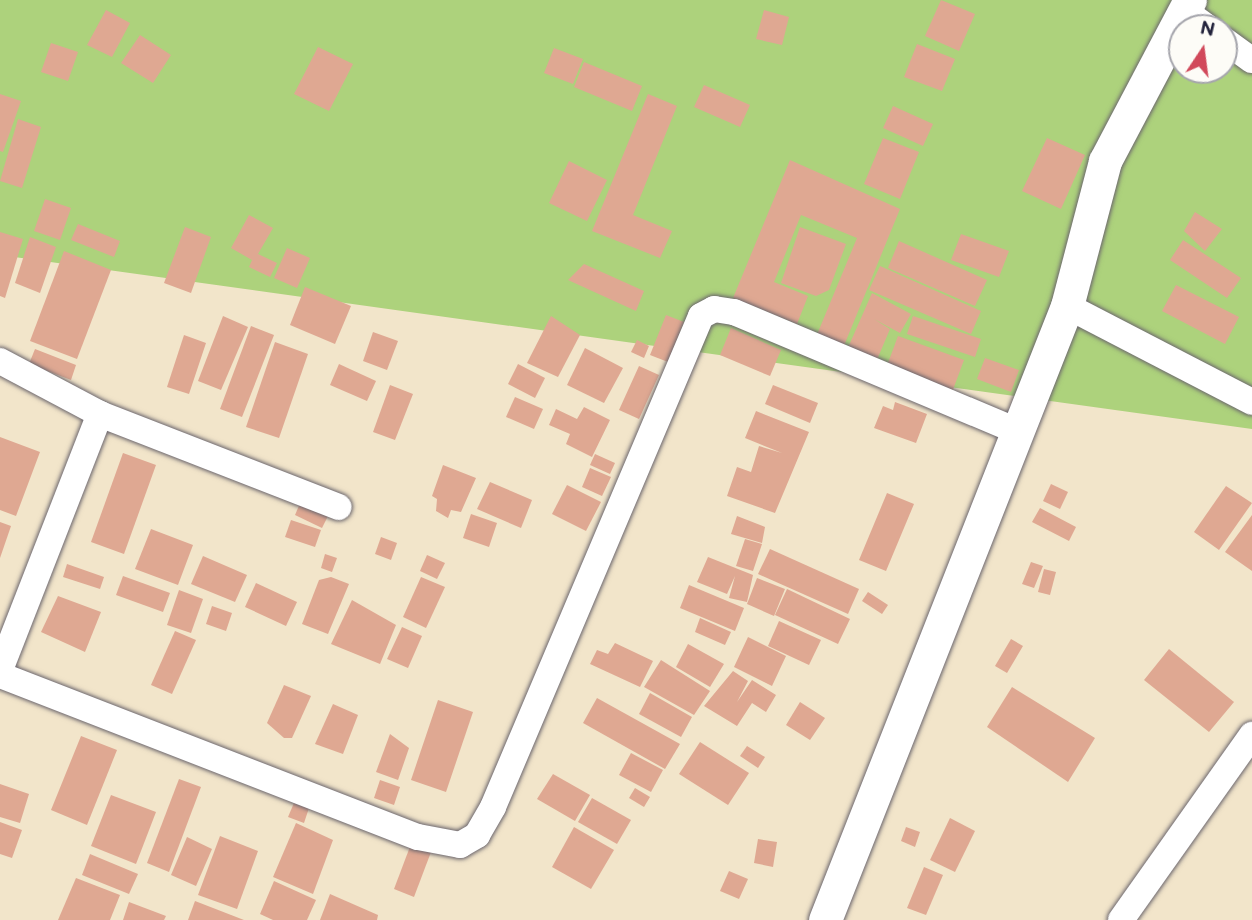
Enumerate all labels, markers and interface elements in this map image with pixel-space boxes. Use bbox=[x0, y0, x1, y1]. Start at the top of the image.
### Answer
north arrow bbox=[1168, 14, 1238, 84]
text: N bbox=[1198, 17, 1217, 43]

